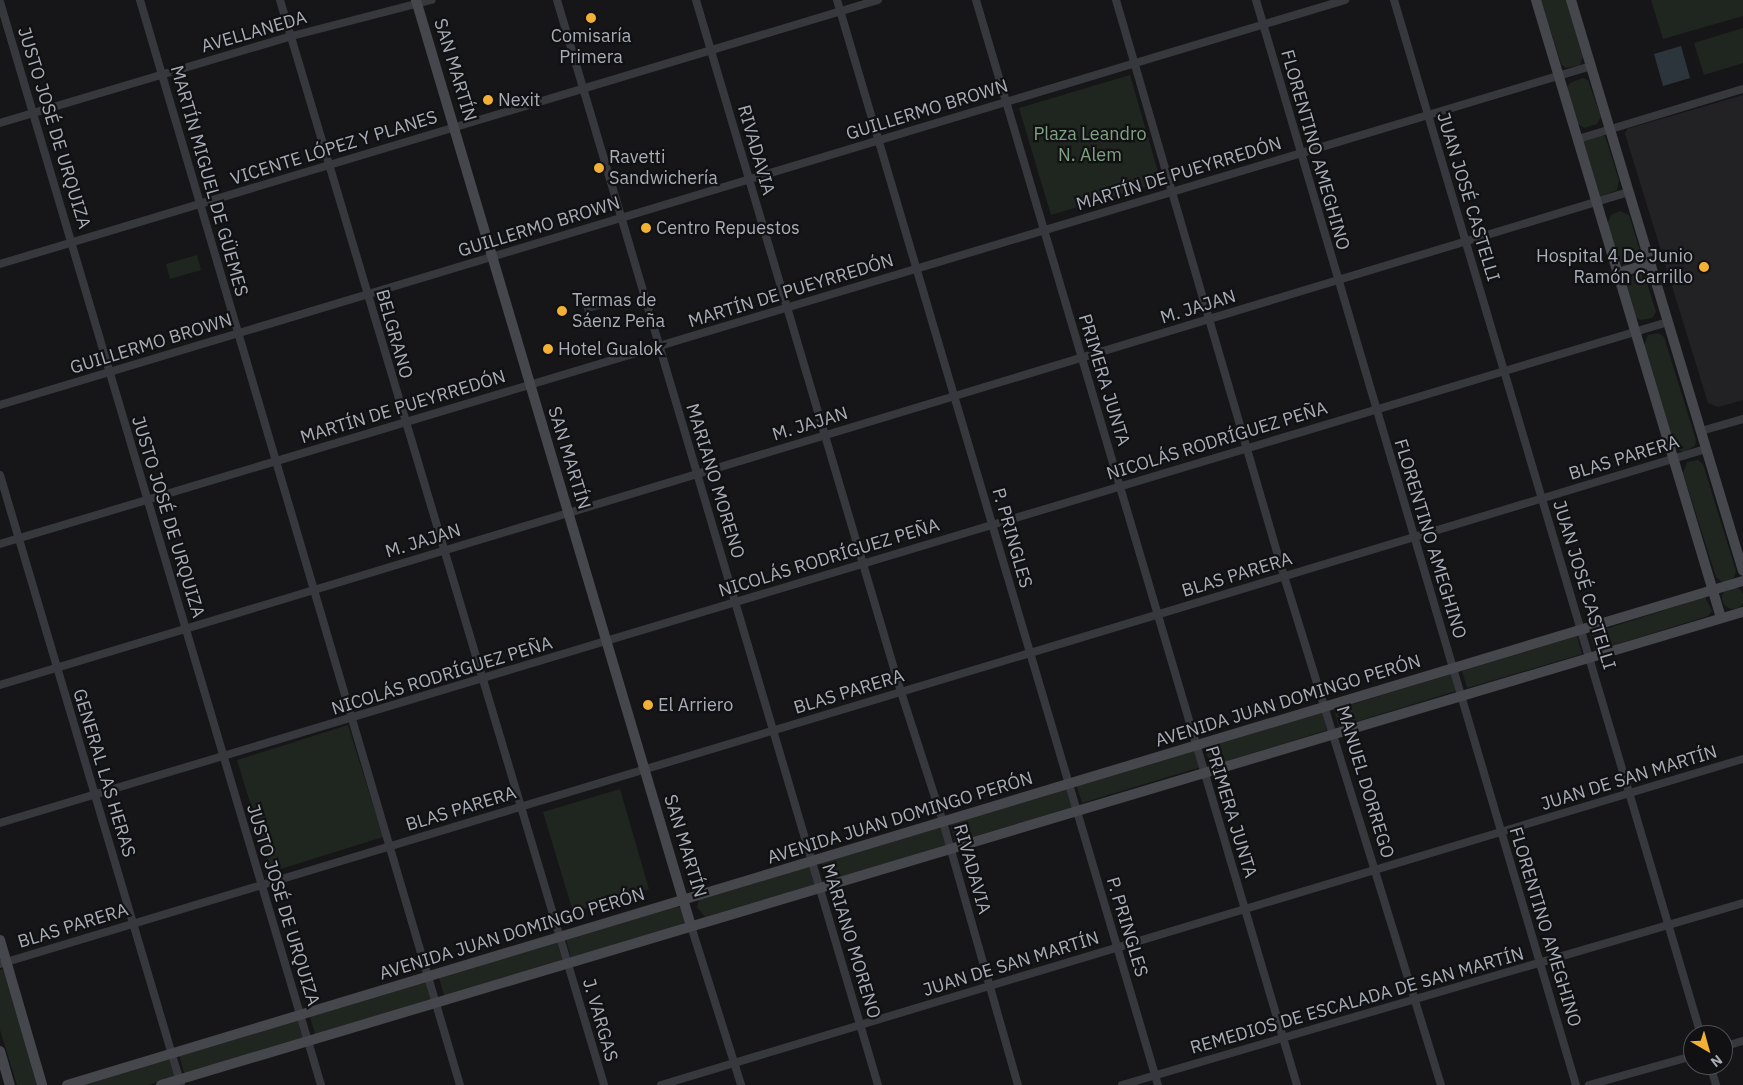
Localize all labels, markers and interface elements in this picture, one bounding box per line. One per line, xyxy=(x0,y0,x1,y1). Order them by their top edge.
street label: AVELLANEDA xyxy=(199,7,309,57)
marker: Comisaría Primera xyxy=(585,12,597,24)
street label: SAN MARTÍN xyxy=(429,16,481,124)
street label: JUSTO JOSÉ DE URQUIZA xyxy=(13,24,95,232)
place label: Comisaría Primera xyxy=(551,26,631,68)
street label: FLORENTINO AMEGHINO xyxy=(1276,47,1354,253)
street label: MARTÍN MIGUEL DE GÜEMES xyxy=(166,63,252,299)
street label: GUILLERMO BROWN xyxy=(843,75,1011,145)
place label: Nexit xyxy=(498,89,540,111)
marker: Nexit xyxy=(482,94,494,106)
street label: RIVADAVIA xyxy=(733,102,779,198)
street label: VICENTE LÓPEZ Y PLANES xyxy=(228,106,440,190)
street label: JUAN JOSÉ CASTELLI xyxy=(1432,110,1504,284)
park label: Plaza Leandro N. Alem xyxy=(1033,124,1147,166)
street label: MARTÍN DE PUEYRREDÓN xyxy=(1074,132,1284,216)
place label: Ravetti Sandwichería xyxy=(609,147,718,190)
marker: Ravetti Sandwichería xyxy=(593,162,605,174)
street label: GUILLERMO BROWN xyxy=(455,192,623,262)
place label: Centro Repuestos xyxy=(656,217,800,239)
marker: Centro Repuestos xyxy=(640,222,652,234)
place label: Hospital 4 De Junio Ramón Carrillo xyxy=(1536,246,1693,288)
street label: MARTÍN DE PUEYRREDÓN xyxy=(686,249,896,333)
marker: Hospital 4 De Junio Ramón Carrillo xyxy=(1697,260,1711,274)
street label: M. JAJAN xyxy=(1158,285,1238,329)
street label: BELGRANO xyxy=(371,287,417,381)
place label: Termas de Sáenz Peña xyxy=(572,290,665,332)
marker: Termas de Sáenz Peña xyxy=(556,305,568,317)
street label: GUILLERMO BROWN xyxy=(67,309,235,379)
street label: PRIMERA JUNTA xyxy=(1074,311,1134,449)
place label: Hotel Gualok xyxy=(558,338,663,360)
marker: Hotel Gualok xyxy=(542,343,554,355)
street label: MARTÍN DE PUEYRREDÓN xyxy=(298,365,508,449)
street label: NICOLÁS RODRÍGUEZ PEÑA xyxy=(1104,397,1330,485)
street label: MARIANO MORENO xyxy=(681,401,749,561)
street label: M. JAJAN xyxy=(770,402,850,446)
street label: SAN MARTÍN xyxy=(543,404,595,512)
street label: JUSTO JOSÉ DE URQUIZA xyxy=(127,413,209,621)
street label: BLAS PARERA xyxy=(1566,431,1682,485)
street label: FLORENTINO AMEGHINO xyxy=(1389,437,1471,641)
street label: P. PRINGLES xyxy=(987,485,1037,591)
street label: JUAN JOSÉ CASTELLI xyxy=(1548,498,1620,672)
street label: NICOLÁS RODRÍGUEZ PEÑA xyxy=(716,514,942,602)
street label: M. JAJAN xyxy=(383,519,463,563)
street label: BLAS PARERA xyxy=(1179,548,1295,602)
street label: NICOLÁS RODRÍGUEZ PEÑA xyxy=(329,632,555,720)
street label: AVENIDA JUAN DOMINGO PERÓN xyxy=(1153,650,1423,752)
street label: BLAS PARERA xyxy=(791,665,907,719)
street label: GENERAL LAS HERAS xyxy=(68,686,140,860)
place label: El Arriero xyxy=(658,694,733,716)
marker: El Arriero xyxy=(642,699,654,711)
street label: MANUEL DORREGO xyxy=(1332,703,1398,861)
street label: JUAN DE SAN MARTÍN xyxy=(1538,741,1720,815)
street label: PRIMERA JUNTA xyxy=(1201,743,1261,881)
street label: AVENIDA JUAN DOMINGO PERÓN xyxy=(765,767,1035,869)
street label: BLAS PARERA xyxy=(403,782,519,836)
street label: SAN MARTÍN xyxy=(659,792,711,900)
street label: JUSTO JOSÉ DE URQUIZA xyxy=(242,801,324,1009)
street label: RIVADAVIA xyxy=(949,821,995,917)
street label: FLORENTINO AMEGHINO xyxy=(1504,825,1586,1029)
street label: MARIANO MORENO xyxy=(817,861,885,1021)
street label: P. PRINGLES xyxy=(1102,875,1152,979)
street label: AVENIDA JUAN DOMINGO PERÓN xyxy=(377,883,647,985)
street label: BLAS PARERA xyxy=(15,899,131,953)
street label: JUAN DE SAN MARTÍN xyxy=(920,927,1102,1001)
street label: REMEDIOS DE ESCALADA DE SAN MARTÍN xyxy=(1188,943,1526,1059)
street label: J. VARGAS xyxy=(578,976,622,1064)
north arrow xyxy=(1683,1025,1733,1075)
text: N xyxy=(1707,1051,1726,1071)

